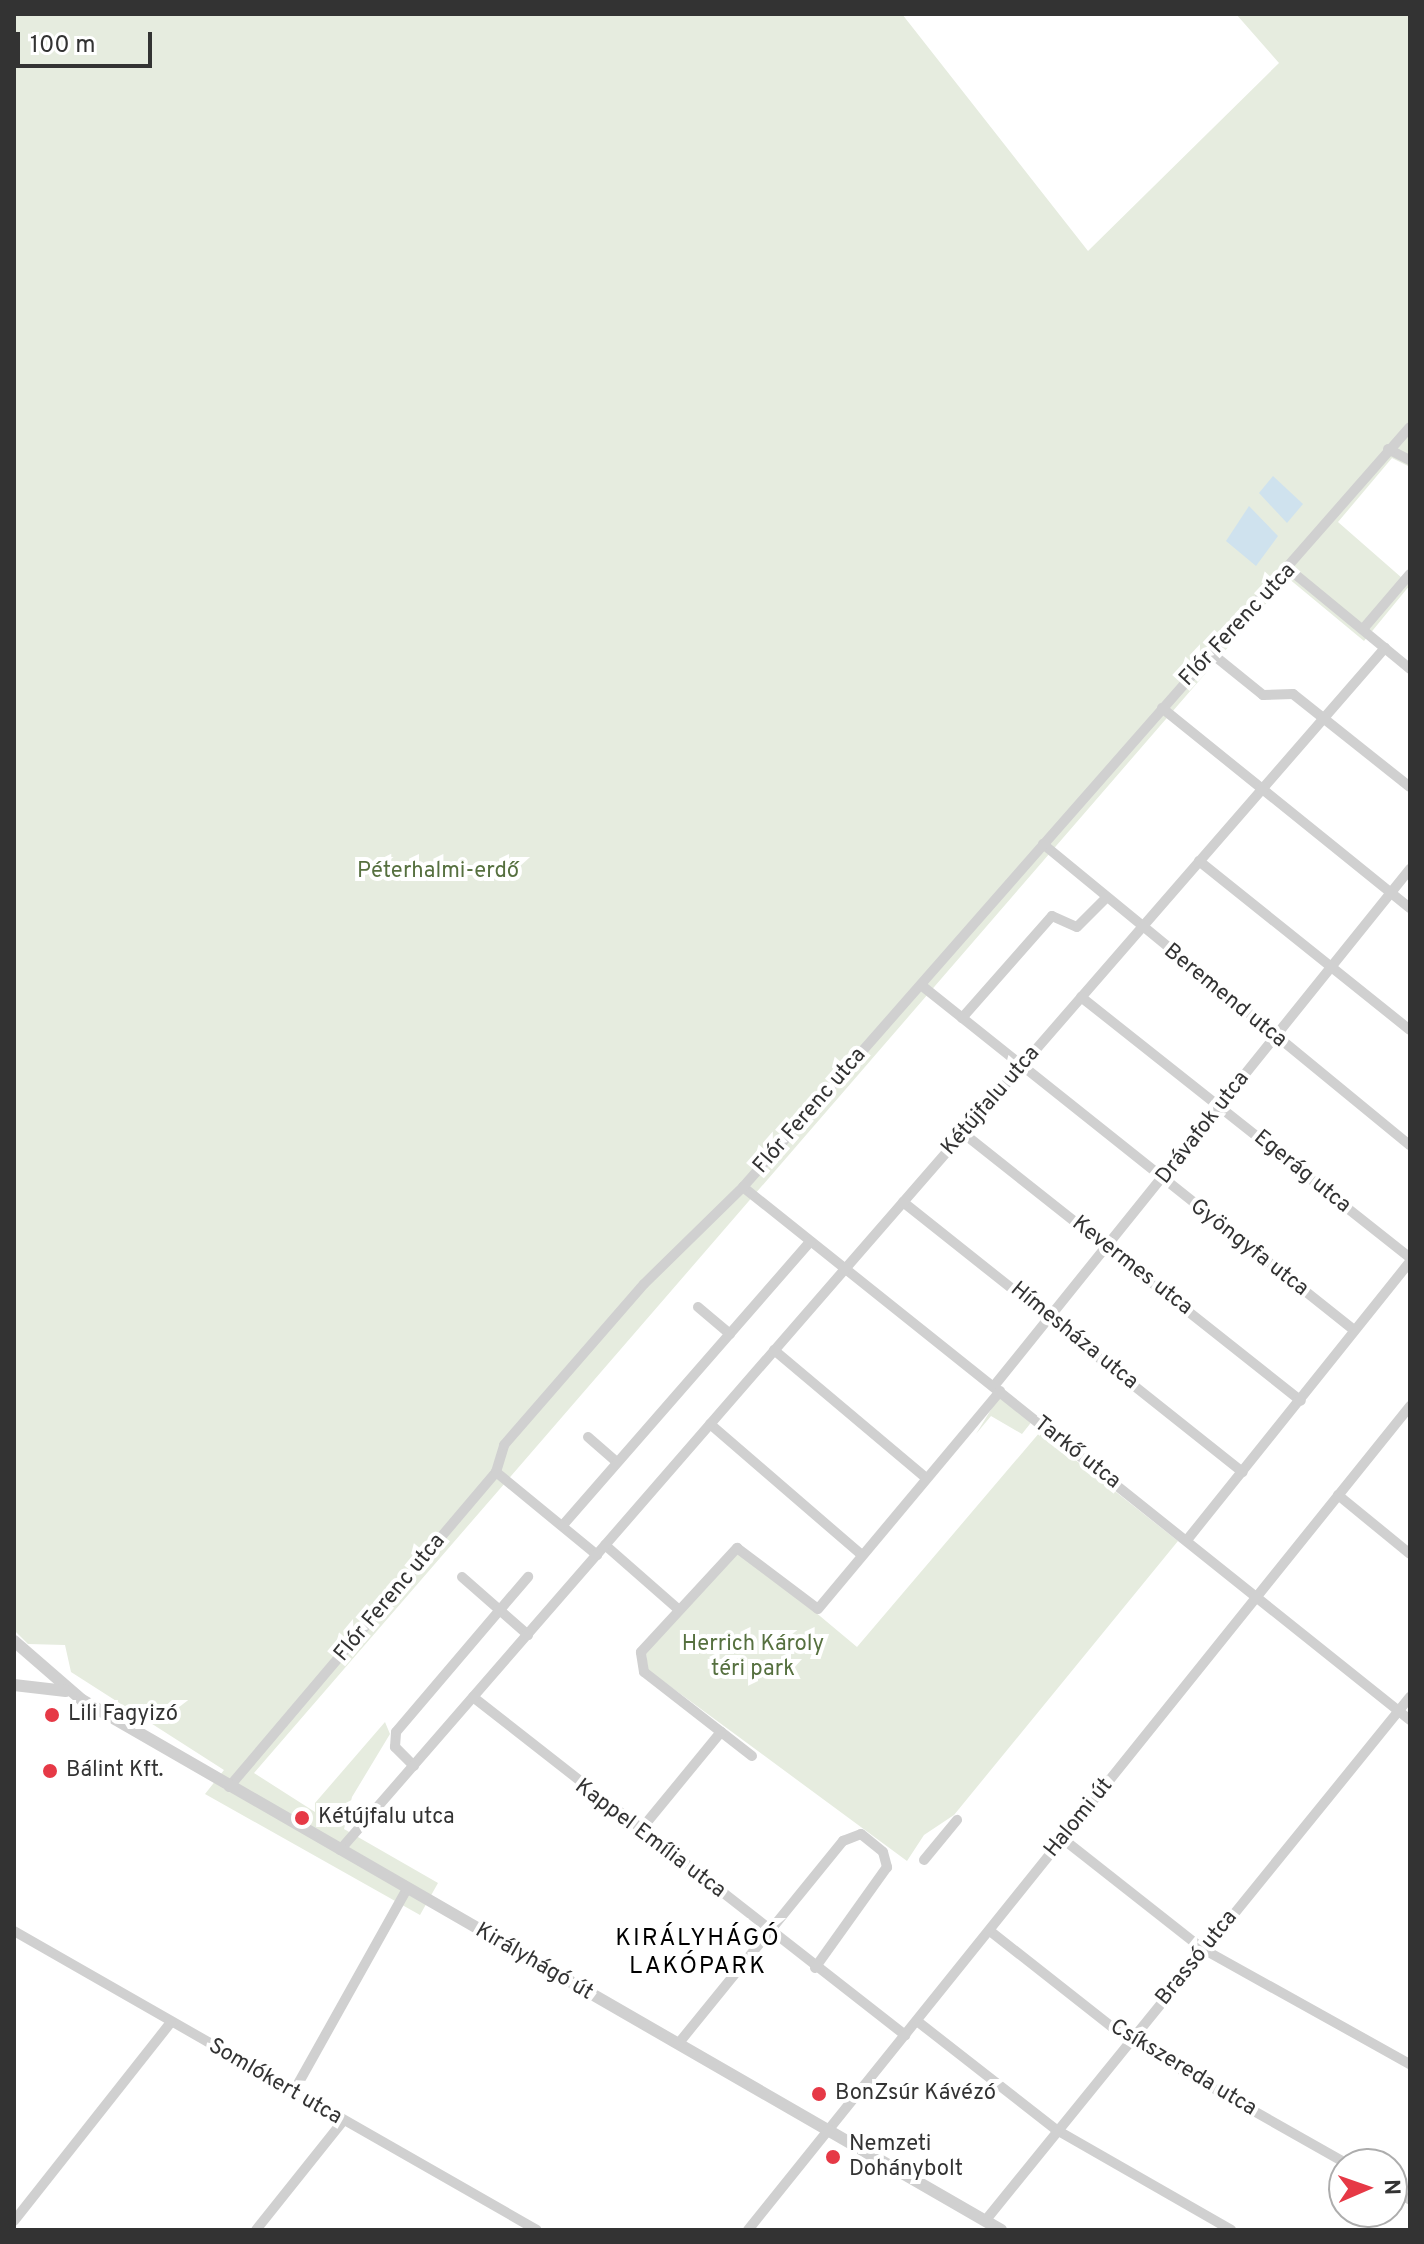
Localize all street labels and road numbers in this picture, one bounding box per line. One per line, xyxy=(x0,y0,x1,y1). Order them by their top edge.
street label: Flór Ferenc utca xyxy=(1174,558,1302,692)
street label: Beremend utca xyxy=(1158,938,1292,1054)
street label: Kétújfalu utca xyxy=(936,1041,1046,1161)
street label: Flór Ferenc utca xyxy=(748,1043,872,1179)
street label: Drávafok utca xyxy=(1151,1066,1255,1190)
street label: Egerág utca xyxy=(1248,1125,1356,1219)
street label: Gyöngyfa utca xyxy=(1185,1194,1313,1302)
street label: Kevermes utca xyxy=(1066,1211,1198,1321)
street label: Hímesháza utca xyxy=(1005,1276,1143,1396)
street label: Tarkő utca xyxy=(1028,1411,1126,1495)
street label: Flór Ferenc utca xyxy=(329,1529,451,1667)
street label: Halomi út xyxy=(1039,1773,1119,1863)
street label: Kappel Emília utca xyxy=(569,1774,731,1904)
street label: Brassó utca xyxy=(1151,1905,1243,2011)
street label: Királyhágó út xyxy=(470,1918,598,2006)
street label: Csíkszereda utca xyxy=(1105,2014,1261,2122)
street label: Somlókert utca xyxy=(203,2033,347,2131)

